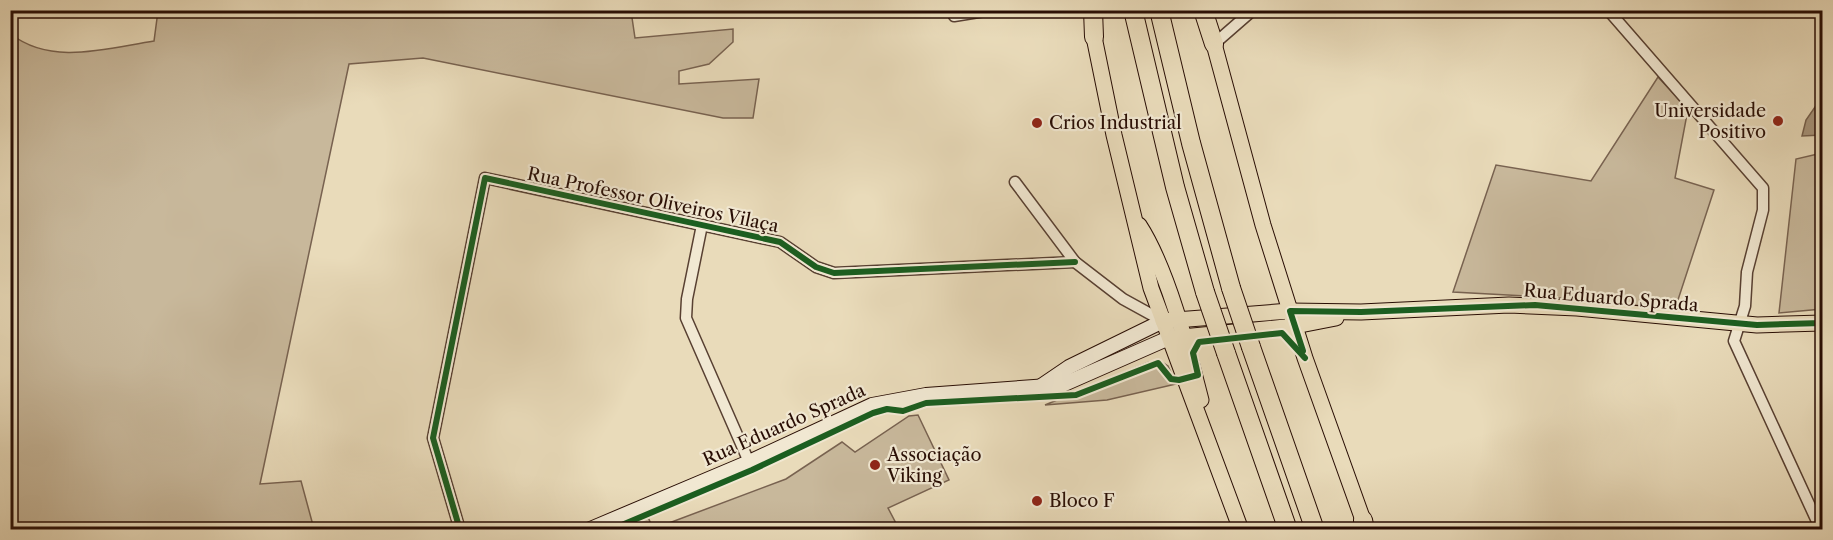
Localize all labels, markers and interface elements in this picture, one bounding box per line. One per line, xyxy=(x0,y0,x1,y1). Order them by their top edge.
place label: Universidade Positivo xyxy=(1654,100,1766,143)
place label: Crios Industrial xyxy=(1049,112,1182,134)
marker: Universidade Positivo xyxy=(1771,114,1785,128)
marker: Crios Industrial xyxy=(1030,116,1044,130)
street label: Rua Professor Oliveiros Vilaça xyxy=(525,163,781,238)
street label: Rua Eduardo Sprada xyxy=(1523,279,1700,317)
street label: Rua Eduardo Sprada xyxy=(699,379,869,471)
place label: Associação Viking xyxy=(886,444,982,487)
marker: Associação Viking xyxy=(868,458,882,472)
place label: Bloco F xyxy=(1049,490,1115,512)
marker: Bloco F xyxy=(1030,494,1044,508)

